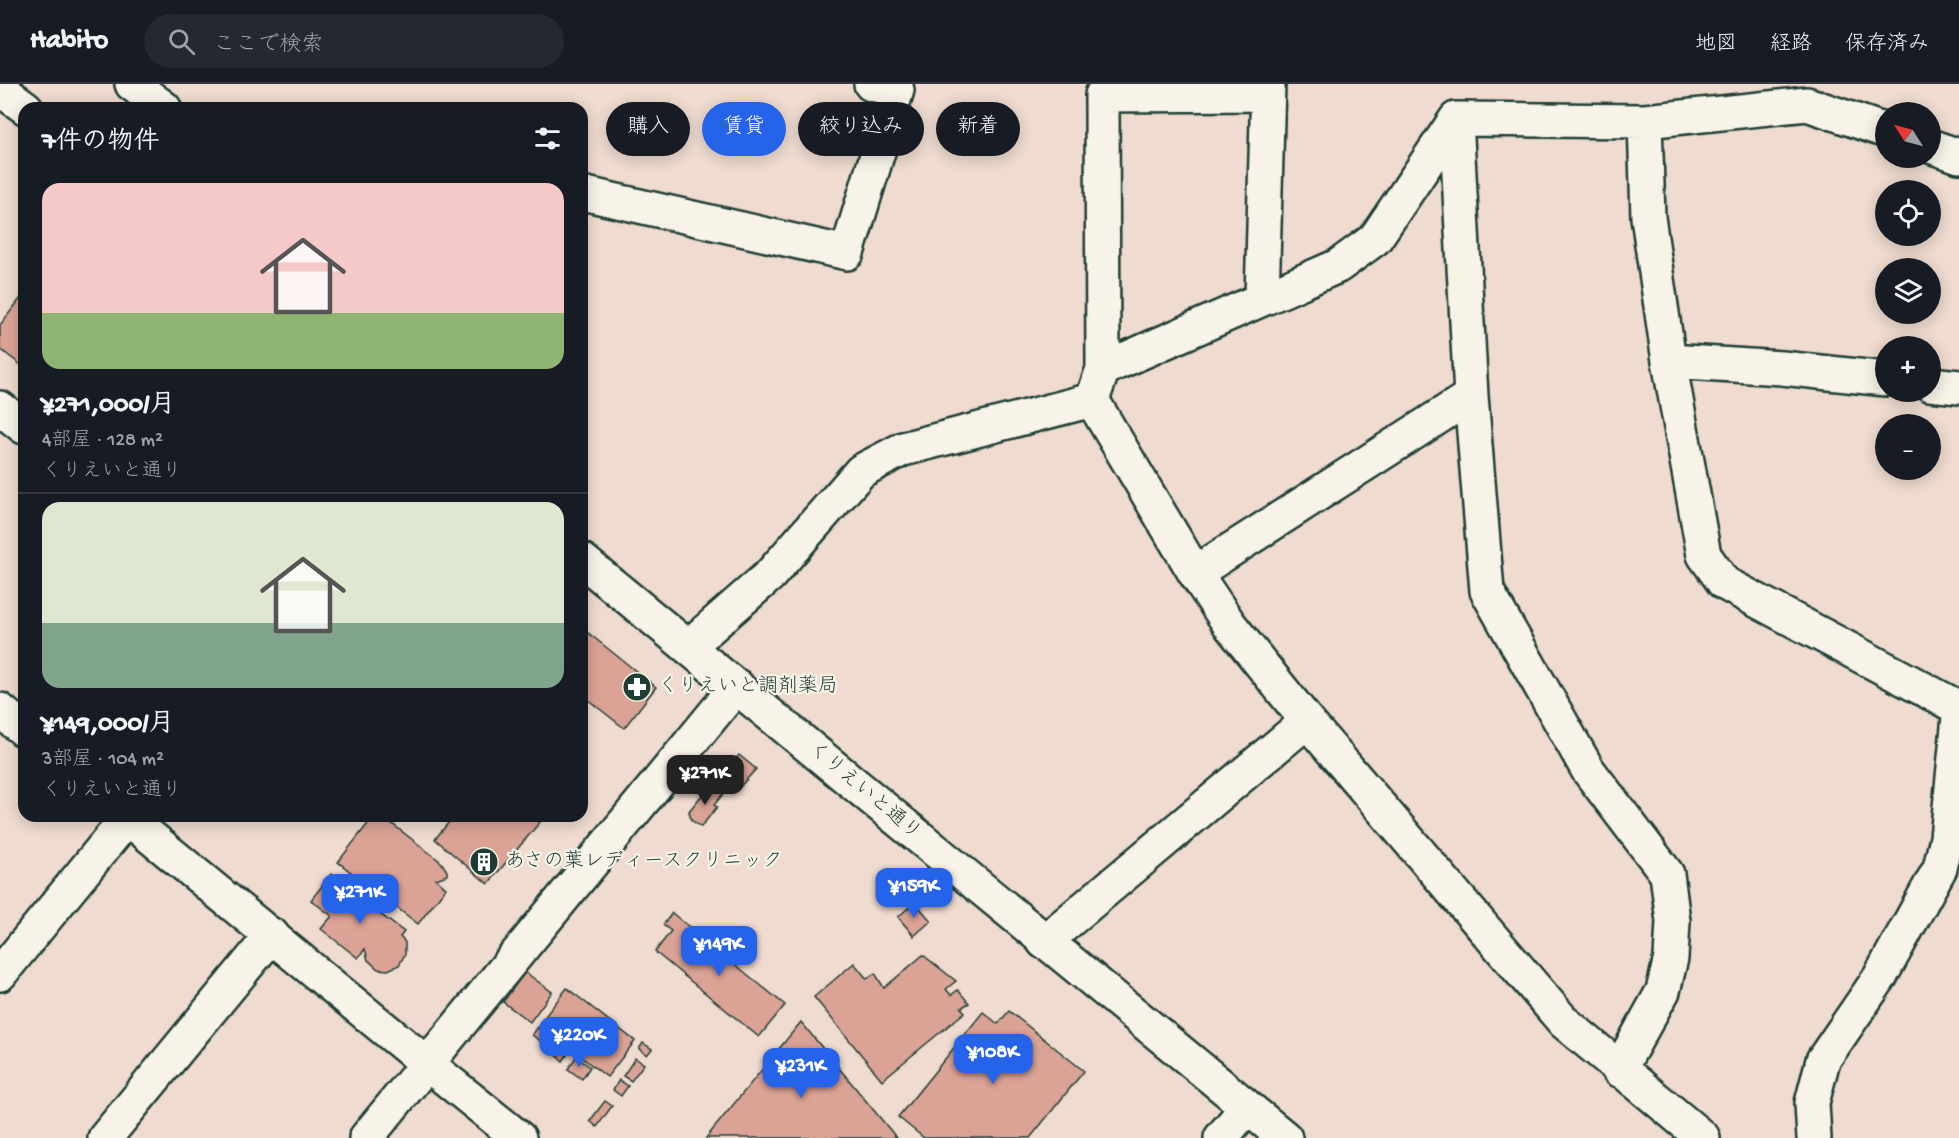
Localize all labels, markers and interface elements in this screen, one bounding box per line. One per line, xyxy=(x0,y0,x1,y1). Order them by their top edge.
search box xyxy=(144,14,564,68)
text: Habito xyxy=(30,25,108,58)
icon: search xyxy=(165,25,198,58)
text: ここで検索 xyxy=(213,33,323,59)
text: 地図 xyxy=(1695,33,1737,58)
text: 経路 xyxy=(1770,33,1812,58)
text: 保存済み xyxy=(1845,33,1929,58)
chip: 購入 xyxy=(606,102,690,156)
chip: 賃貸 xyxy=(702,102,786,156)
chip: 絞り込み xyxy=(798,102,924,156)
chip: 新着 xyxy=(936,102,1020,156)
north arrow xyxy=(1875,102,1941,168)
map controls xyxy=(1875,102,1941,480)
icon: filters xyxy=(531,122,564,155)
text: 7件の物件 xyxy=(42,128,160,159)
button: locate xyxy=(1875,180,1941,246)
icon: home xyxy=(249,222,357,330)
button: layers xyxy=(1875,258,1941,324)
button: + xyxy=(1875,336,1941,402)
text: ¥271,000/月 xyxy=(42,391,176,422)
button: − xyxy=(1875,414,1941,480)
text: 4部屋 · 128 m² xyxy=(42,430,163,453)
text: くりえいと通り xyxy=(42,461,182,484)
icon: home xyxy=(249,541,357,649)
pharmacy icon: くりえいと調剤薬局 xyxy=(621,671,653,703)
place label: くりえいと調剤薬局 xyxy=(658,674,838,699)
text: ¥149,000/月 xyxy=(42,710,175,741)
street label: くりえいと通り xyxy=(803,737,926,846)
text: 3部屋 · 104 m² xyxy=(42,749,164,772)
pin: ¥271K xyxy=(663,755,747,806)
text: ¥271K xyxy=(681,763,729,786)
text: くりえいと通り xyxy=(42,780,182,803)
building icon: あさの葉レディースクリニック xyxy=(468,846,500,878)
place label: あさの葉レディースクリニック xyxy=(505,849,783,874)
pin: ¥159K xyxy=(872,868,956,919)
pin: ¥271K xyxy=(318,874,402,925)
text: ¥159K xyxy=(890,876,938,899)
text: ¥271K xyxy=(336,882,384,905)
pin: ¥149K xyxy=(677,926,761,977)
text: ¥149K xyxy=(695,934,743,957)
pin: ¥220K xyxy=(537,1017,621,1068)
text: ¥220K xyxy=(553,1025,605,1048)
pin: ¥108K xyxy=(951,1034,1035,1085)
text: ¥108K xyxy=(968,1042,1018,1065)
pin: ¥231K xyxy=(759,1048,843,1099)
text: ¥231K xyxy=(777,1056,825,1079)

